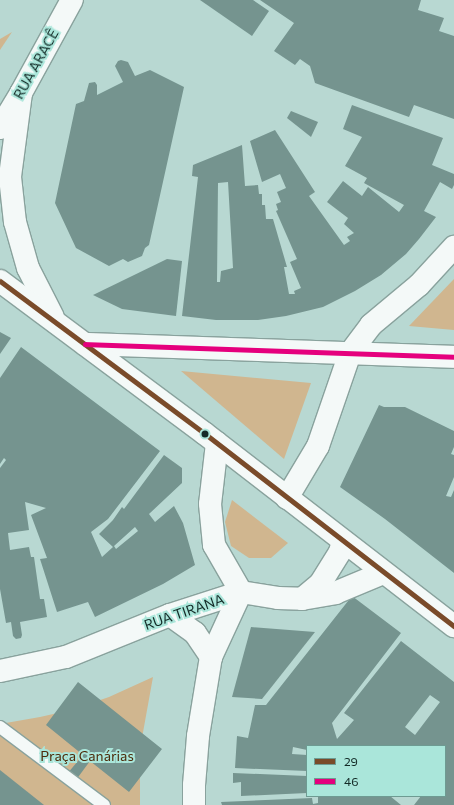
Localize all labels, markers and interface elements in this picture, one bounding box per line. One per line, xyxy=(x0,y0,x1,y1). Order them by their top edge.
street label: RUA ARACÊ xyxy=(10,26,62,102)
unlabelled marker xyxy=(200,429,210,439)
street label: RUA TIRANA xyxy=(142,590,226,634)
legend xyxy=(306,745,446,797)
park label: Praça Canárias xyxy=(40,748,134,764)
text: 29 xyxy=(344,754,358,768)
text: 46 xyxy=(344,774,358,788)

